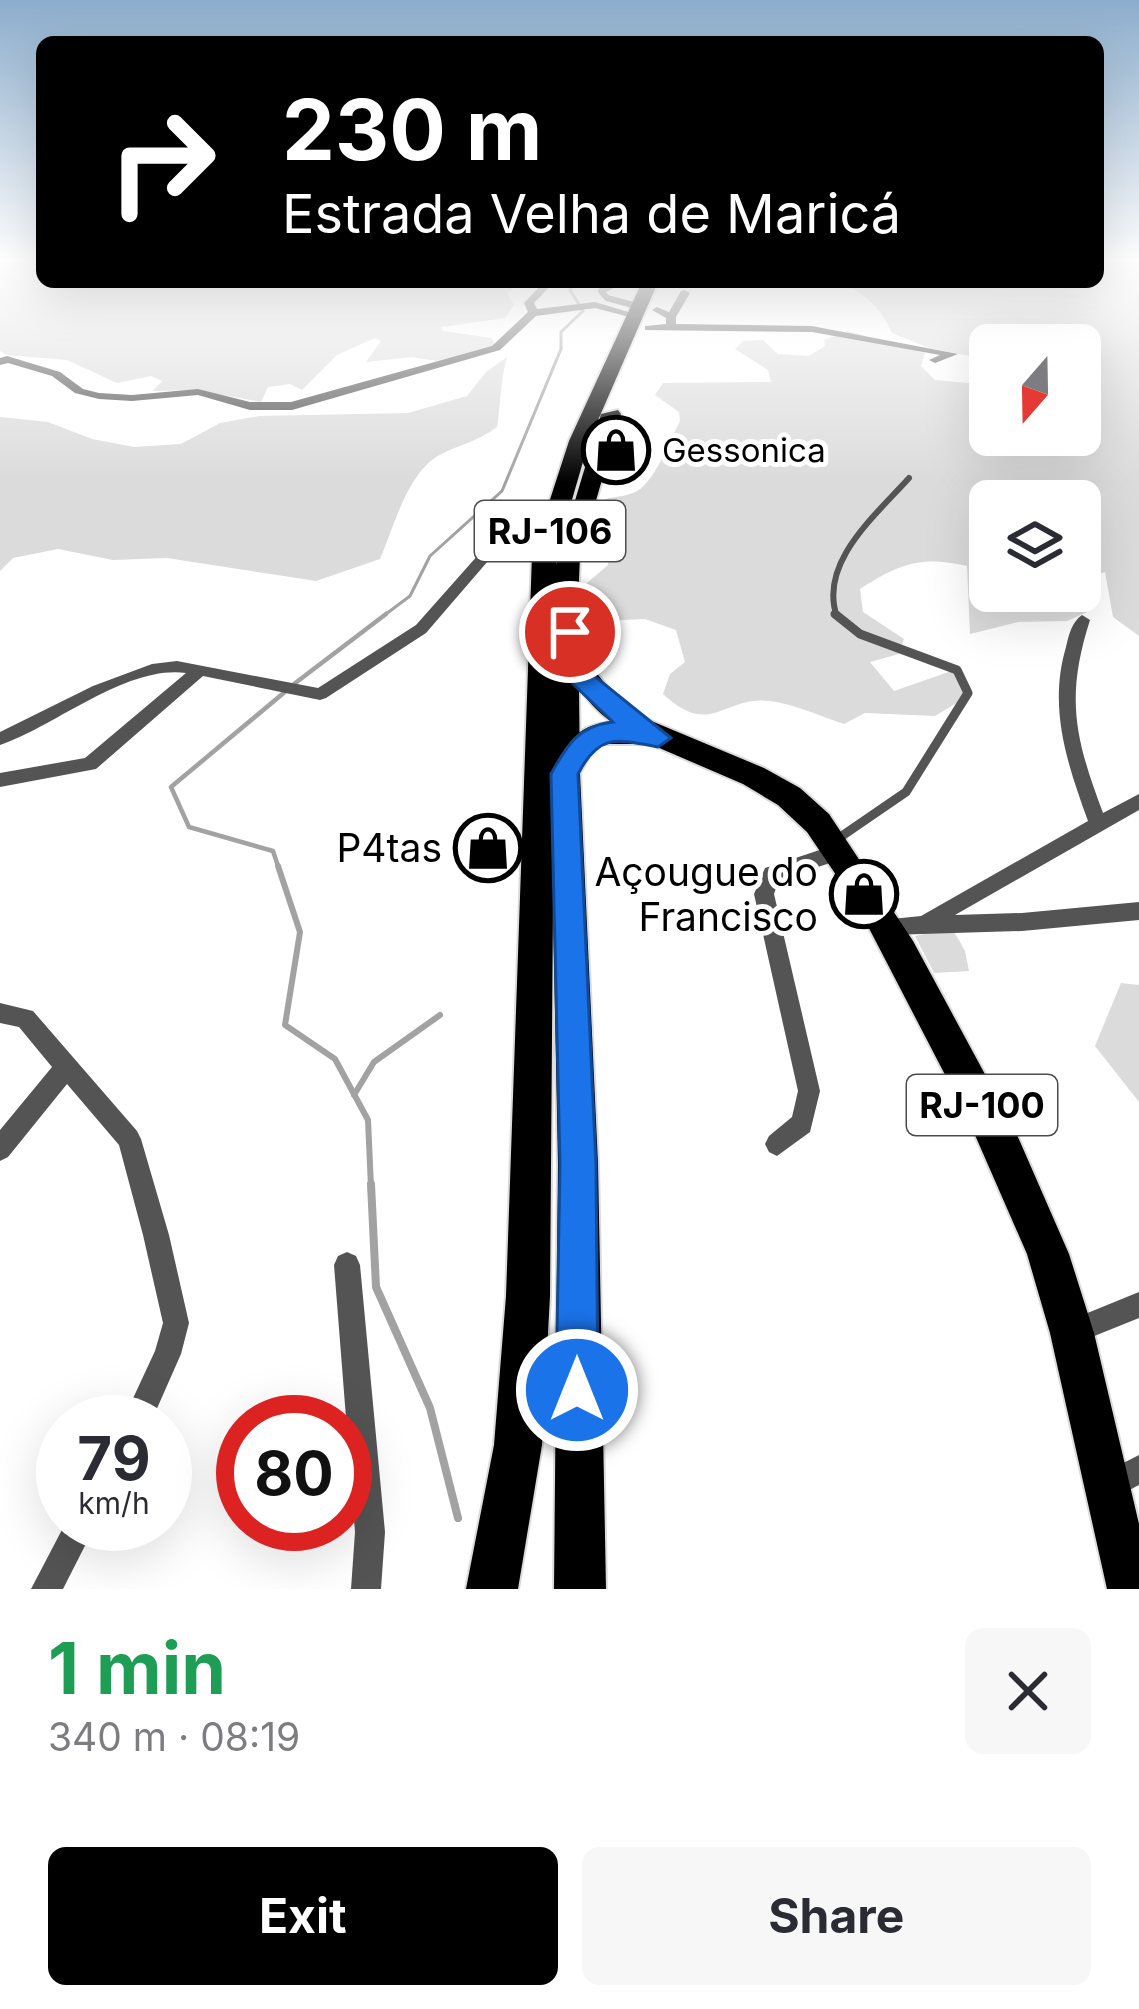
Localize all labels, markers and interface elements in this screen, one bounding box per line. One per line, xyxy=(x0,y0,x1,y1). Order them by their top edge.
text: 230 m xyxy=(282,79,542,180)
icon: right xyxy=(84,84,240,240)
text: Estrada Velha de Maricá xyxy=(282,181,901,246)
north arrow xyxy=(969,324,1101,456)
map controls xyxy=(969,324,1101,612)
shop icon: Gessonica xyxy=(581,415,651,485)
place label: Gessonica xyxy=(662,430,826,470)
button: layers xyxy=(969,480,1101,612)
road number: RJ-106 xyxy=(475,501,625,561)
pin xyxy=(519,581,621,683)
icon: arrive xyxy=(537,599,603,665)
shop icon: P4tas xyxy=(453,813,523,883)
place label: P4tas xyxy=(336,824,442,871)
place label: Açougue do Francisco xyxy=(594,848,818,940)
shop icon: Açougue do Francisco xyxy=(829,859,899,929)
road number: RJ-100 xyxy=(907,1075,1057,1135)
position arrow xyxy=(514,1327,640,1453)
speed limit sign: 80 xyxy=(216,1395,372,1551)
text: 79 xyxy=(77,1422,151,1494)
text: km/h xyxy=(78,1485,150,1521)
text: 1 min xyxy=(48,1624,226,1711)
button: close xyxy=(965,1628,1091,1754)
text: 340 m · 08:19 xyxy=(48,1713,300,1760)
button: Exit xyxy=(48,1847,558,1985)
button: Share xyxy=(582,1847,1091,1985)

